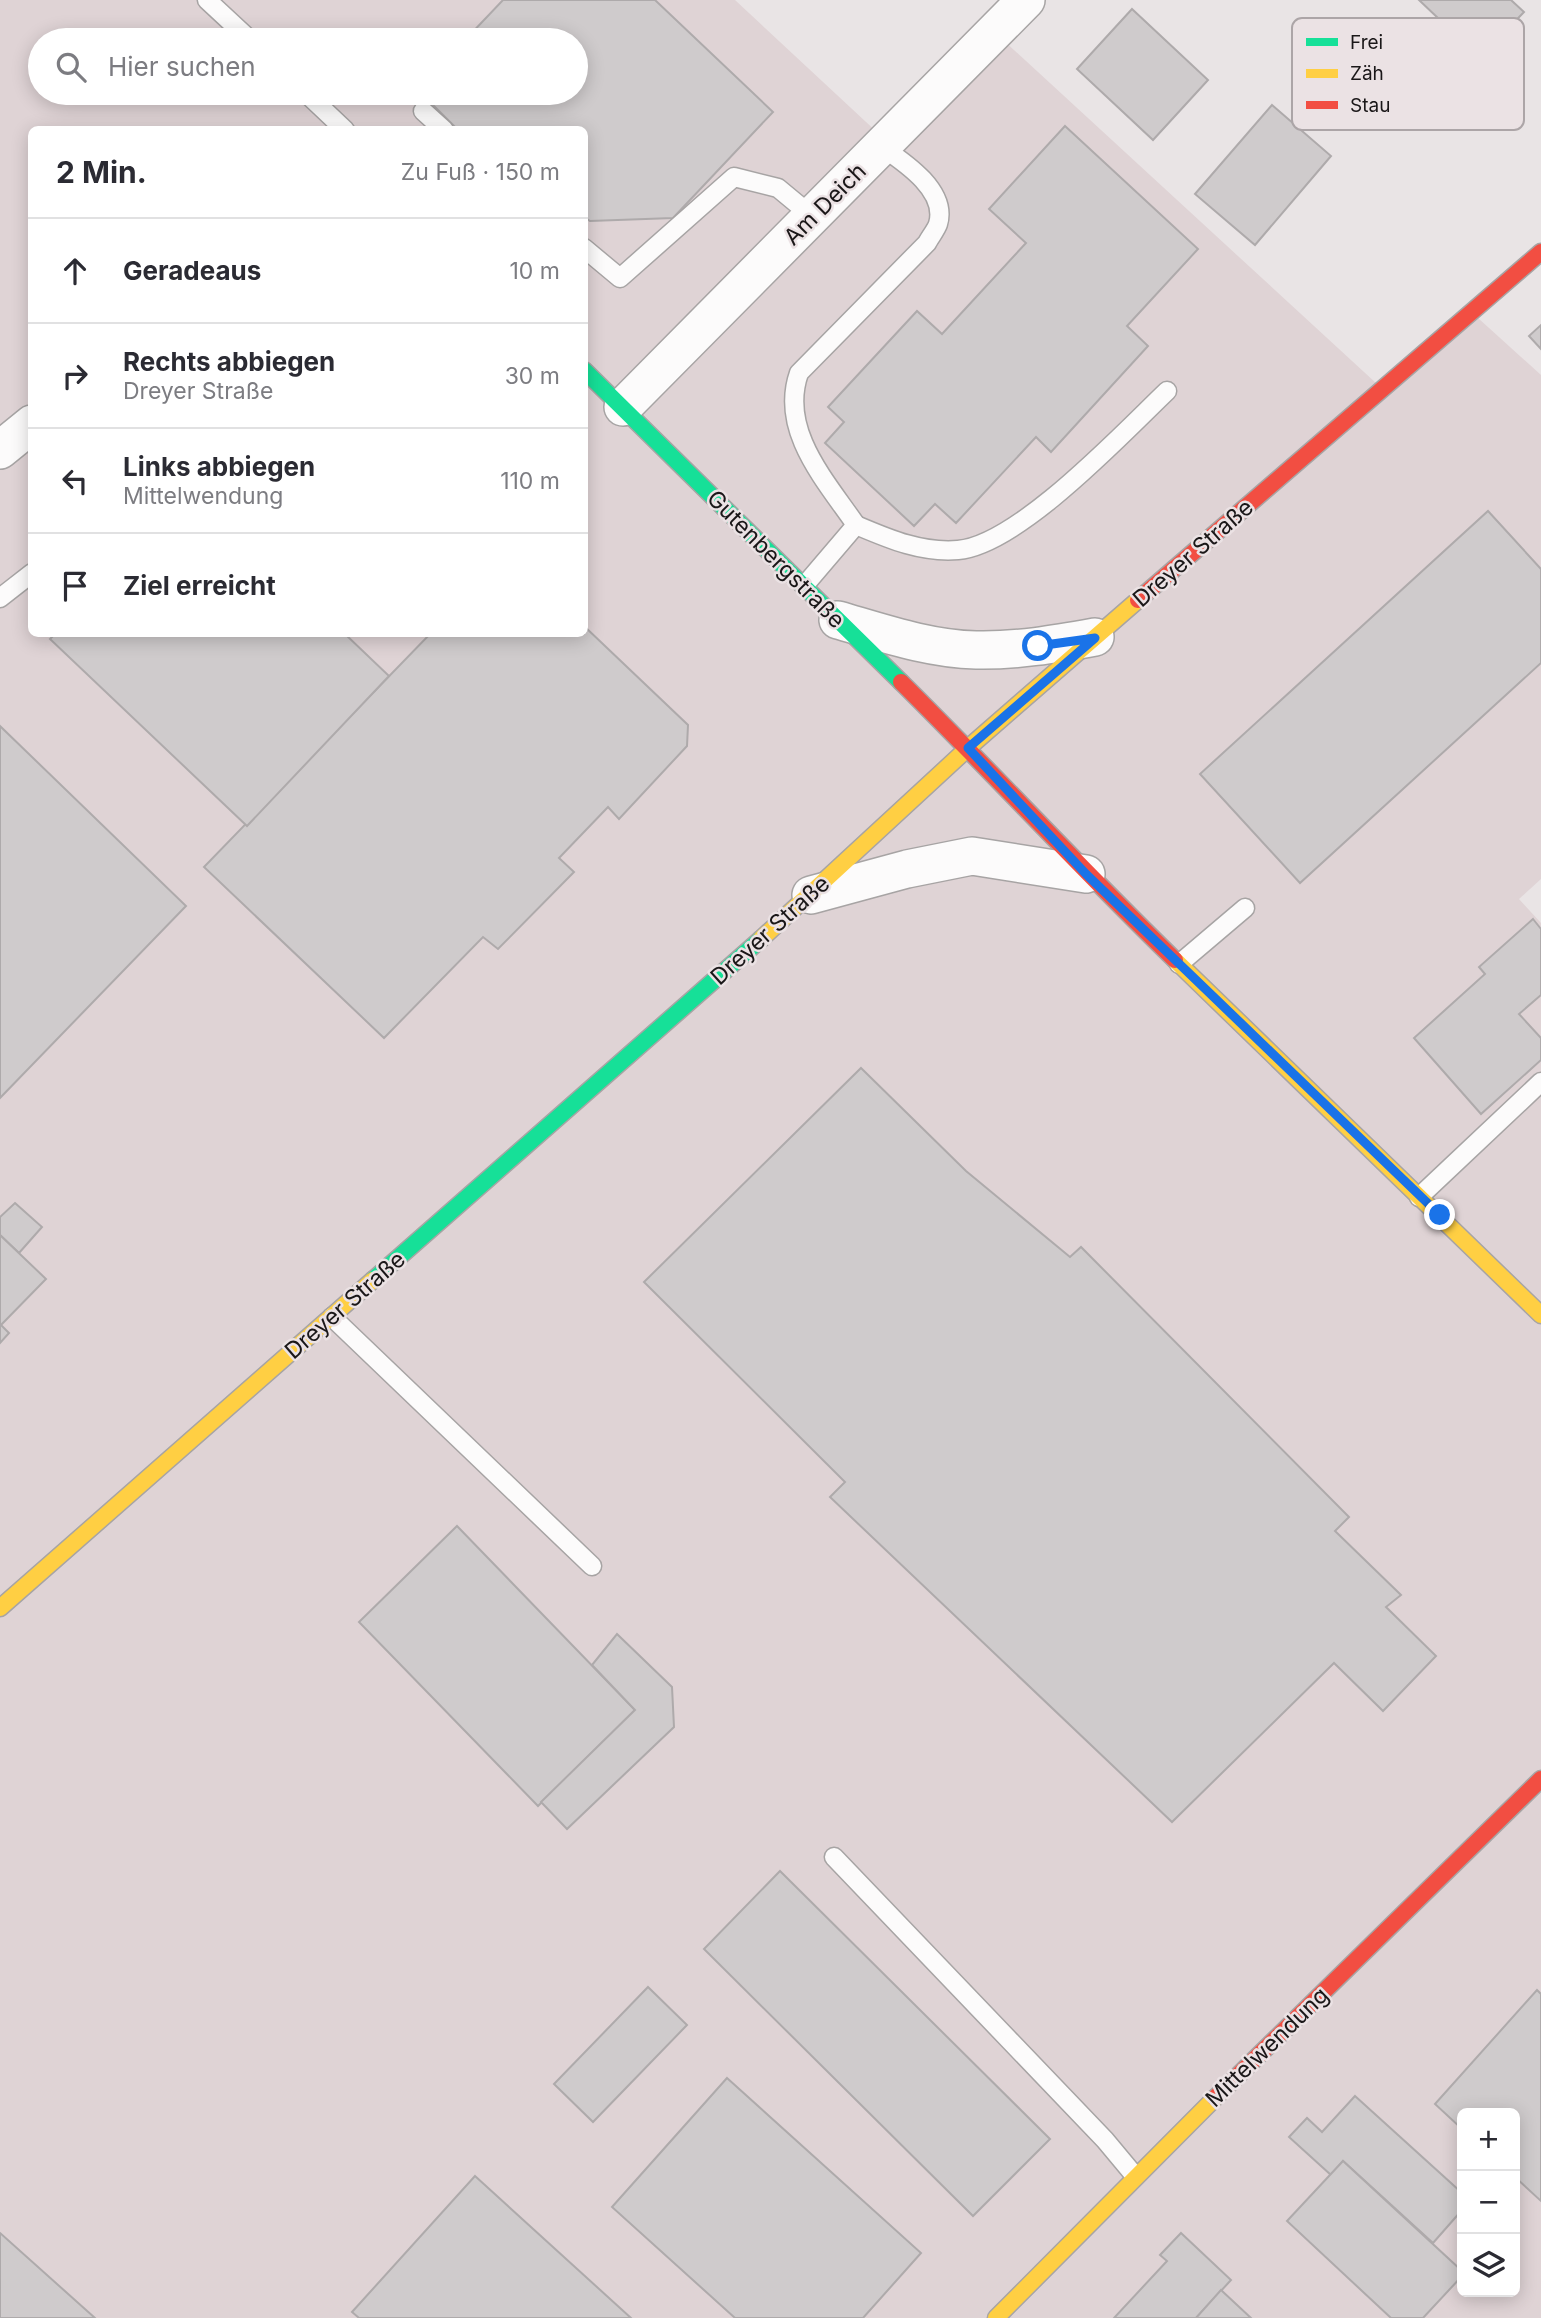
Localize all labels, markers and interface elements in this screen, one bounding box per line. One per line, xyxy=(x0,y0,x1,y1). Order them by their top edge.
legend xyxy=(1292,18,1524,130)
search box xyxy=(28,28,588,105)
text: Frei xyxy=(1350,31,1383,54)
icon: search xyxy=(52,48,90,86)
text: Hier suchen xyxy=(108,51,256,82)
text: Zäh xyxy=(1350,62,1384,85)
text: Stau xyxy=(1350,94,1390,117)
text: 2 Min. xyxy=(56,154,147,190)
street label: Am Deich xyxy=(778,157,872,251)
text: Zu Fuß · 150 m xyxy=(401,158,560,186)
icon: ahead xyxy=(56,252,94,290)
text: Geradeaus xyxy=(123,255,261,286)
text: 10 m xyxy=(510,257,560,285)
text: Rechts abbiegen xyxy=(123,346,335,377)
icon: right xyxy=(56,357,94,395)
text: 30 m xyxy=(505,362,560,390)
text: Dreyer Straße xyxy=(123,377,273,405)
text: Links abbiegen xyxy=(123,451,315,482)
icon: left xyxy=(56,462,94,500)
text: 110 m xyxy=(500,467,560,495)
text: Mittelwendung xyxy=(123,482,283,510)
street label: Gutenbergstraße xyxy=(701,484,851,634)
street label: Dreyer Straße xyxy=(1127,493,1259,613)
icon: arrive xyxy=(56,567,94,605)
text: Ziel erreicht xyxy=(123,570,276,601)
route start xyxy=(1022,630,1053,661)
street label: Dreyer Straße xyxy=(705,869,835,991)
route end xyxy=(1424,1199,1455,1230)
street label: Dreyer Straße xyxy=(279,1245,411,1365)
street label: Mittelwendung xyxy=(1200,1981,1334,2113)
map controls xyxy=(1457,2108,1520,2297)
button: + xyxy=(1457,2108,1520,2171)
button: − xyxy=(1457,2171,1520,2234)
button: layers xyxy=(1457,2234,1520,2297)

